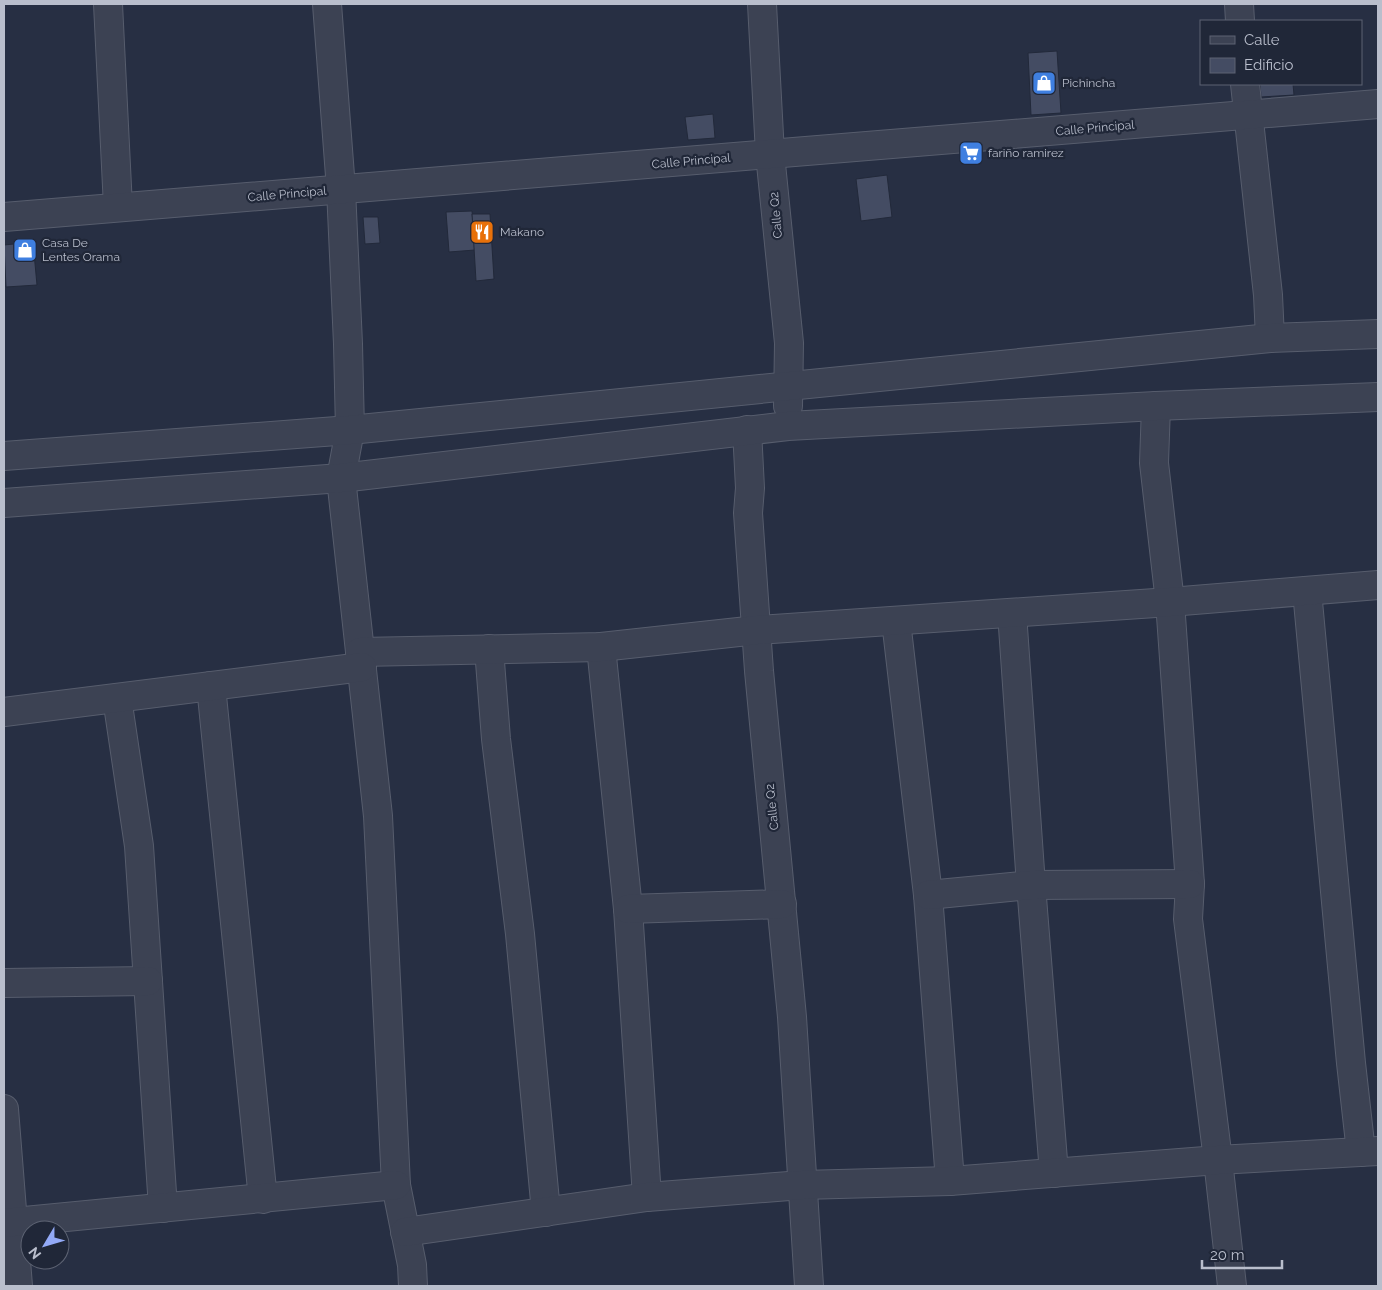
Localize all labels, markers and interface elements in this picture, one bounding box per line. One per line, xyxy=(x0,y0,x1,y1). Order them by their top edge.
legend xyxy=(1200,20,1362,85)
text: Calle xyxy=(1244,31,1280,49)
text: Edificio xyxy=(1244,56,1294,74)
shop icon: Pichincha xyxy=(1031,70,1057,96)
place label: Pichincha xyxy=(1062,76,1115,90)
street label: Calle Principal xyxy=(1055,118,1136,138)
supermarket icon: fariño ramirez xyxy=(958,140,984,166)
place label: fariño ramirez xyxy=(988,146,1064,160)
street label: Calle Principal xyxy=(651,151,732,171)
street label: Calle Principal xyxy=(247,184,328,204)
street label: Calle Q2 xyxy=(767,191,785,239)
restaurant icon: Makano xyxy=(469,219,495,245)
place label: Makano xyxy=(500,225,544,239)
place label: Casa De Lentes Orama xyxy=(42,236,120,264)
shop icon: Casa De Lentes Orama xyxy=(12,237,38,263)
street label: Calle Q2 xyxy=(763,783,781,831)
north arrow xyxy=(20,1220,70,1270)
scale bar xyxy=(1202,1238,1282,1270)
text: N xyxy=(25,1244,44,1262)
text: 20 m xyxy=(1210,1246,1245,1264)

